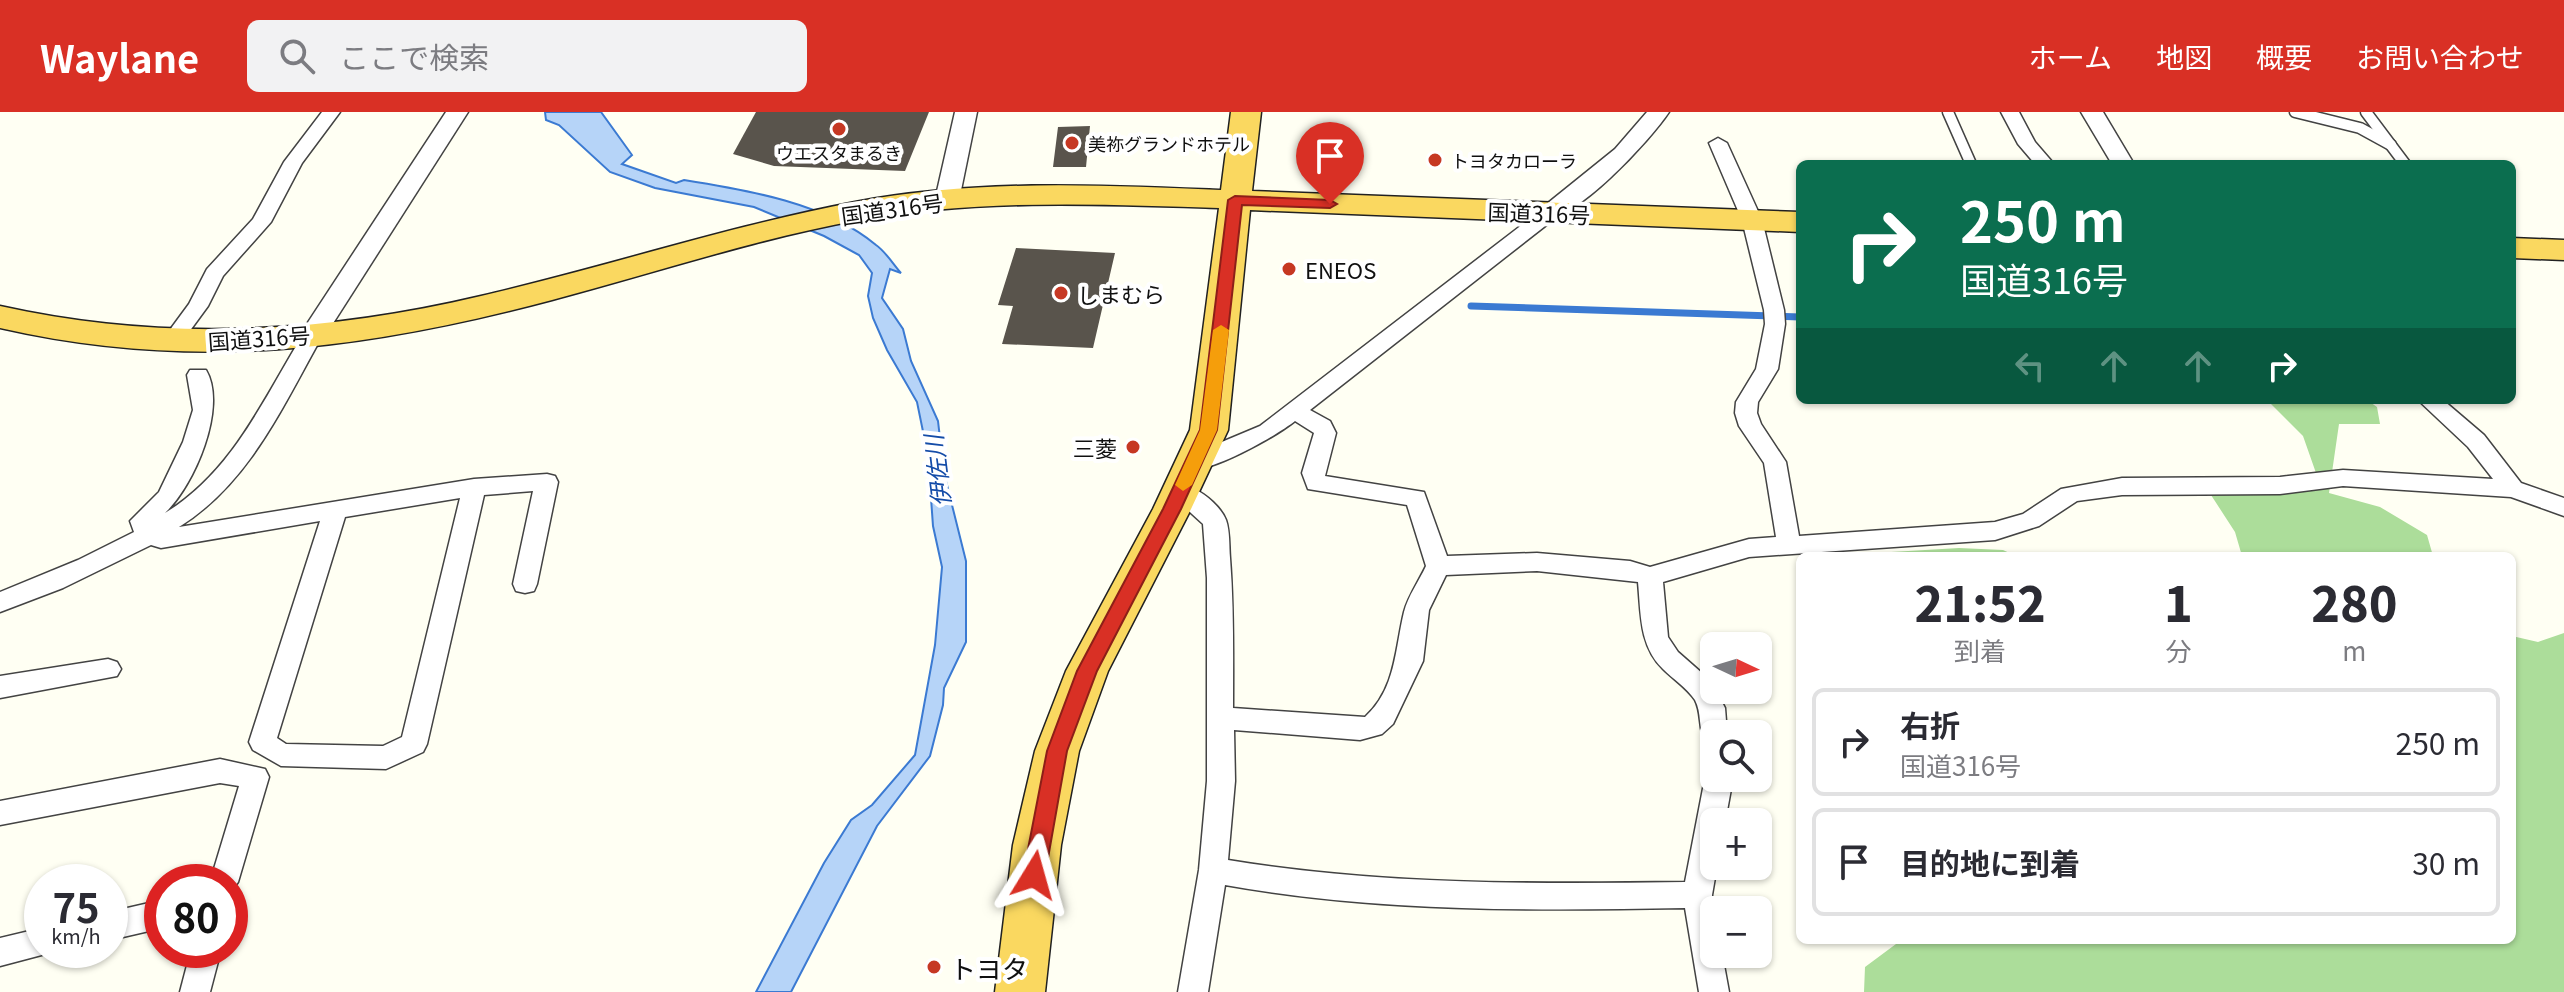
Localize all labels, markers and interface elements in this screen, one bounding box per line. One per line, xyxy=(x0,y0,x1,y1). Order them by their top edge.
search box xyxy=(247,20,807,92)
text: Waylane xyxy=(40,29,199,84)
icon: search xyxy=(275,34,319,78)
text: ここで検索 xyxy=(339,34,489,78)
text: ホーム xyxy=(2029,36,2112,76)
text: 地図 xyxy=(2156,36,2212,76)
text: 概要 xyxy=(2256,36,2312,76)
text: お問い合わせ xyxy=(2356,36,2524,76)
marker: ウエスタまるき xyxy=(830,120,848,138)
pin xyxy=(1296,122,1364,204)
place label: 美祢グランドホテル xyxy=(1088,130,1250,156)
marker: 美祢グランドホテル xyxy=(1063,134,1081,152)
icon: arrive xyxy=(1308,134,1352,178)
place label: ウエスタまるき xyxy=(776,139,902,165)
place label: トヨタカローラ xyxy=(1451,147,1577,173)
marker: トヨタカローラ xyxy=(1426,151,1444,169)
text: 250 m xyxy=(1960,177,2126,258)
street label: 国道316号 xyxy=(839,185,945,231)
icon: right xyxy=(1828,192,1932,296)
street label: 国道316号 xyxy=(1487,194,1591,230)
text: 国道316号 xyxy=(1960,252,2128,304)
place label: ENEOS xyxy=(1305,253,1376,285)
marker: ENEOS xyxy=(1280,260,1298,278)
place label: しまむら xyxy=(1077,277,1165,309)
marker: しまむら xyxy=(1052,284,1070,302)
street label: 国道316号 xyxy=(207,317,311,357)
icon: left xyxy=(2008,344,2052,388)
icon: ahead xyxy=(2092,344,2136,388)
icon: ahead xyxy=(2176,344,2220,388)
icon: right xyxy=(2260,344,2304,388)
water label: 伊佐川 xyxy=(914,430,958,509)
place label: 三菱 xyxy=(1073,431,1117,463)
marker: 三菱 xyxy=(1124,438,1142,456)
text: 21:52 xyxy=(1914,566,2046,636)
text: 1 xyxy=(2164,566,2193,636)
text: 280 xyxy=(2311,566,2398,636)
text: 到着 xyxy=(1954,631,2006,668)
text: 分 xyxy=(2165,631,2191,668)
text: m xyxy=(2342,631,2366,668)
north arrow xyxy=(1700,632,1772,704)
map controls xyxy=(1700,632,1772,968)
text: 右折 xyxy=(1900,702,1960,746)
button: search xyxy=(1700,720,1772,792)
icon: right xyxy=(1832,720,1876,764)
text: 250 m xyxy=(2396,720,2480,764)
text: 国道316号 xyxy=(1900,746,2021,783)
button: + xyxy=(1700,808,1772,880)
position arrow xyxy=(992,833,1076,917)
icon: arrive xyxy=(1832,840,1876,884)
text: 目的地に到着 xyxy=(1900,840,2080,884)
text: 30 m xyxy=(2412,840,2480,884)
speed limit sign: 80 xyxy=(144,864,248,968)
text: 75 xyxy=(52,877,100,935)
button: − xyxy=(1700,896,1772,968)
text: km/h xyxy=(51,921,101,950)
place label: トヨタ xyxy=(950,949,1028,986)
marker: トヨタ xyxy=(925,958,943,976)

